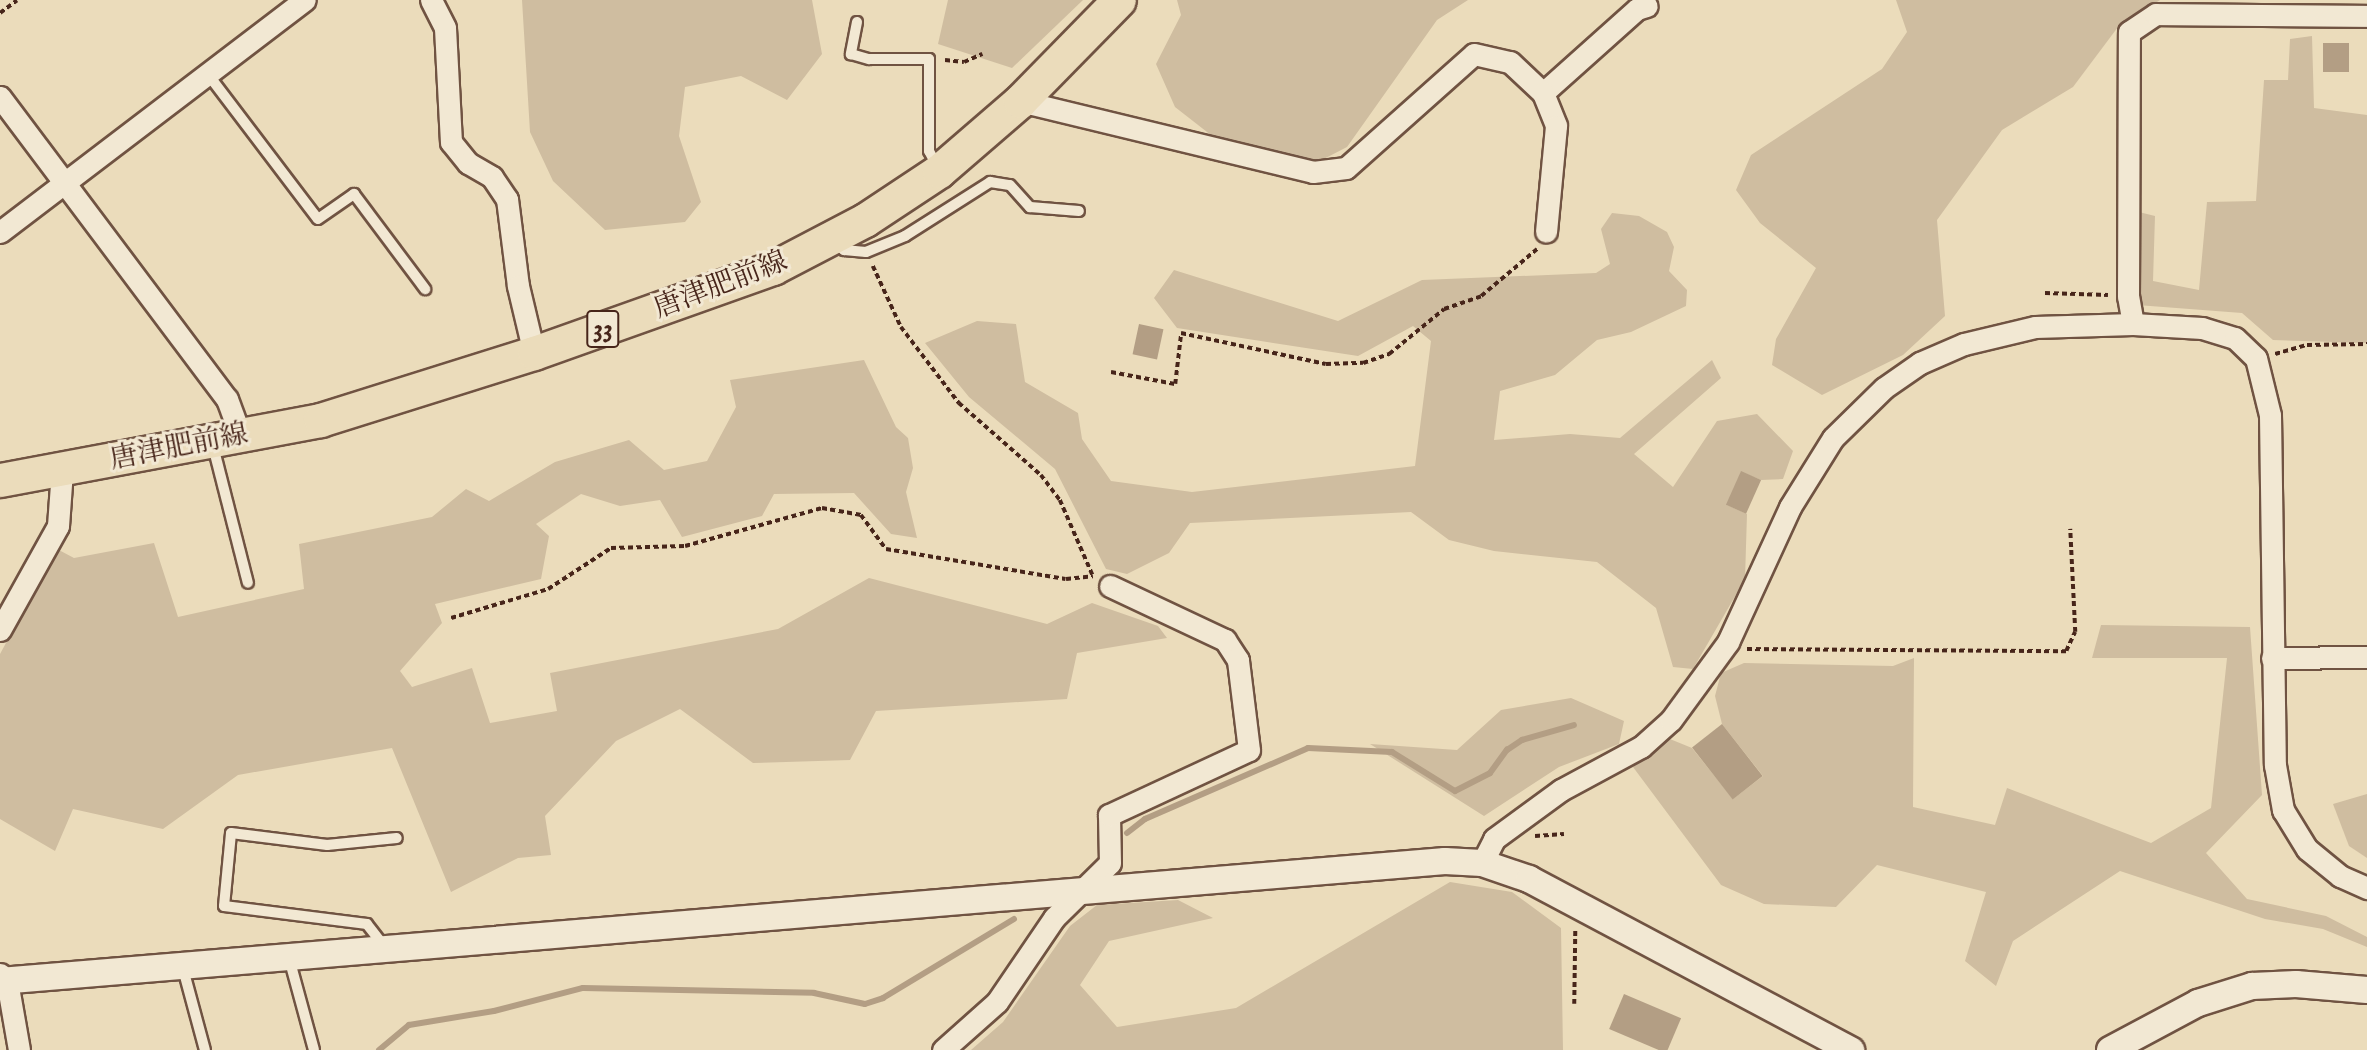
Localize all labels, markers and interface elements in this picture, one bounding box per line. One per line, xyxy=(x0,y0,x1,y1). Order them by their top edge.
street label: 唐津肥前線 xyxy=(650,245,792,327)
road number: 33 xyxy=(586,306,620,352)
street label: 唐津肥前線 xyxy=(107,418,251,478)

